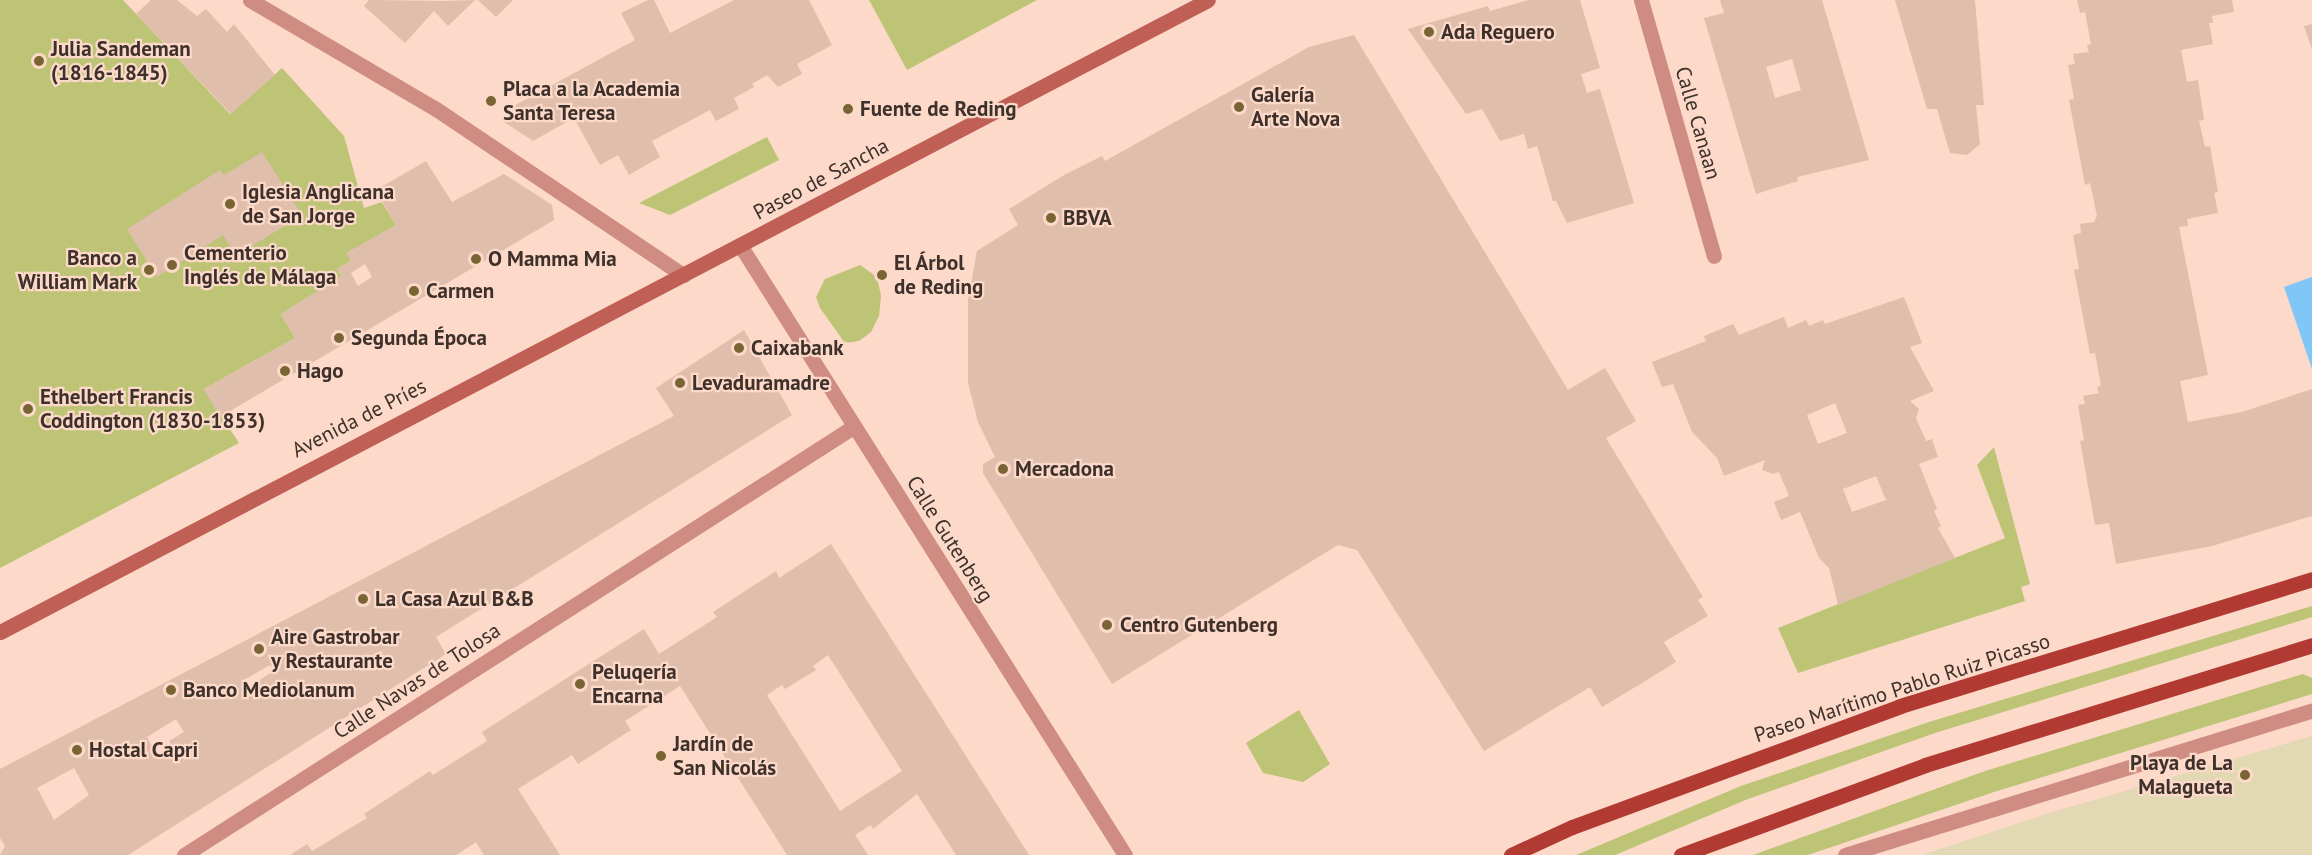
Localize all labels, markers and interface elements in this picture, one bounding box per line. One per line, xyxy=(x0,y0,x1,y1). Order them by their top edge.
place label: Ada Reguero xyxy=(1441,19,1555,45)
marker: Ada Reguero xyxy=(1422,25,1436,39)
place label: Julia Sandeman (1816-1845) xyxy=(51,36,191,86)
marker: Julia Sandeman (1816-1845) xyxy=(32,54,46,68)
street label: Calle Canaan xyxy=(1670,64,1726,182)
place label: Placa a la Academia Santa Teresa xyxy=(503,76,681,126)
place label: Galería Arte Nova xyxy=(1251,82,1340,132)
marker: Placa a la Academia Santa Teresa xyxy=(484,94,498,108)
place label: Fuente de Reding xyxy=(860,96,1017,122)
marker: Galería Arte Nova xyxy=(1232,100,1246,114)
marker: Fuente de Reding xyxy=(841,102,855,116)
street label: Paseo de Sancha xyxy=(749,133,893,225)
place label: Iglesia Anglicana de San Jorge xyxy=(242,179,395,229)
marker: Iglesia Anglicana de San Jorge xyxy=(223,197,237,211)
place label: BBVA xyxy=(1063,205,1112,231)
marker: BBVA xyxy=(1044,211,1058,225)
place label: Cementerio Inglés de Málaga xyxy=(184,240,336,290)
place label: Banco a William Mark xyxy=(18,245,137,295)
place label: O Mamma Mia xyxy=(488,246,617,272)
place label: El Árbol de Reding xyxy=(894,250,983,300)
marker: O Mamma Mia xyxy=(469,252,483,266)
marker: Cementerio Inglés de Málaga xyxy=(165,258,179,272)
marker: Banco a William Mark xyxy=(142,263,156,277)
marker: El Árbol de Reding xyxy=(875,268,889,282)
place label: Carmen xyxy=(426,278,494,304)
marker: Carmen xyxy=(407,284,421,298)
place label: Segunda Época xyxy=(351,325,487,351)
marker: Segunda Época xyxy=(332,331,346,345)
place label: Caixabank xyxy=(751,335,843,361)
marker: Caixabank xyxy=(732,341,746,355)
place label: Hago xyxy=(297,358,344,384)
marker: Hago xyxy=(278,364,292,378)
place label: Levaduramadre xyxy=(692,370,830,396)
street label: Avenida de Príes xyxy=(288,373,430,463)
marker: Levaduramadre xyxy=(673,376,687,390)
place label: Ethelbert Francis Coddington (1830-1853) xyxy=(40,384,265,434)
marker: Ethelbert Francis Coddington (1830-1853) xyxy=(21,402,35,416)
place label: Mercadona xyxy=(1015,456,1114,482)
marker: Mercadona xyxy=(996,462,1010,476)
street label: Calle Gutenberg xyxy=(901,471,999,607)
place label: La Casa Azul B&B xyxy=(375,586,535,612)
marker: La Casa Azul B&B xyxy=(356,592,370,606)
place label: Centro Gutenberg xyxy=(1120,612,1278,638)
marker: Centro Gutenberg xyxy=(1098,616,1116,634)
street label: Calle Navas de Tolosa xyxy=(329,617,505,745)
place label: Aire Gastrobar y Restaurante xyxy=(271,624,400,674)
street label: Paseo Marítimo Pablo Ruiz Picasso xyxy=(1751,628,2053,748)
marker: Aire Gastrobar y Restaurante xyxy=(252,642,266,656)
place label: Peluqería Encarna xyxy=(592,659,677,709)
place label: Banco Mediolanum xyxy=(183,677,355,703)
marker: Peluqería Encarna xyxy=(573,677,587,691)
marker: Banco Mediolanum xyxy=(164,683,178,697)
place label: Jardín de San Nicolás xyxy=(673,731,776,781)
place label: Hostal Capri xyxy=(89,737,198,763)
marker: Hostal Capri xyxy=(70,743,84,757)
marker: Jardín de San Nicolás xyxy=(654,749,668,763)
place label: Playa de La Malagueta xyxy=(2130,750,2233,800)
marker: Playa de La Malagueta xyxy=(2238,768,2252,782)

